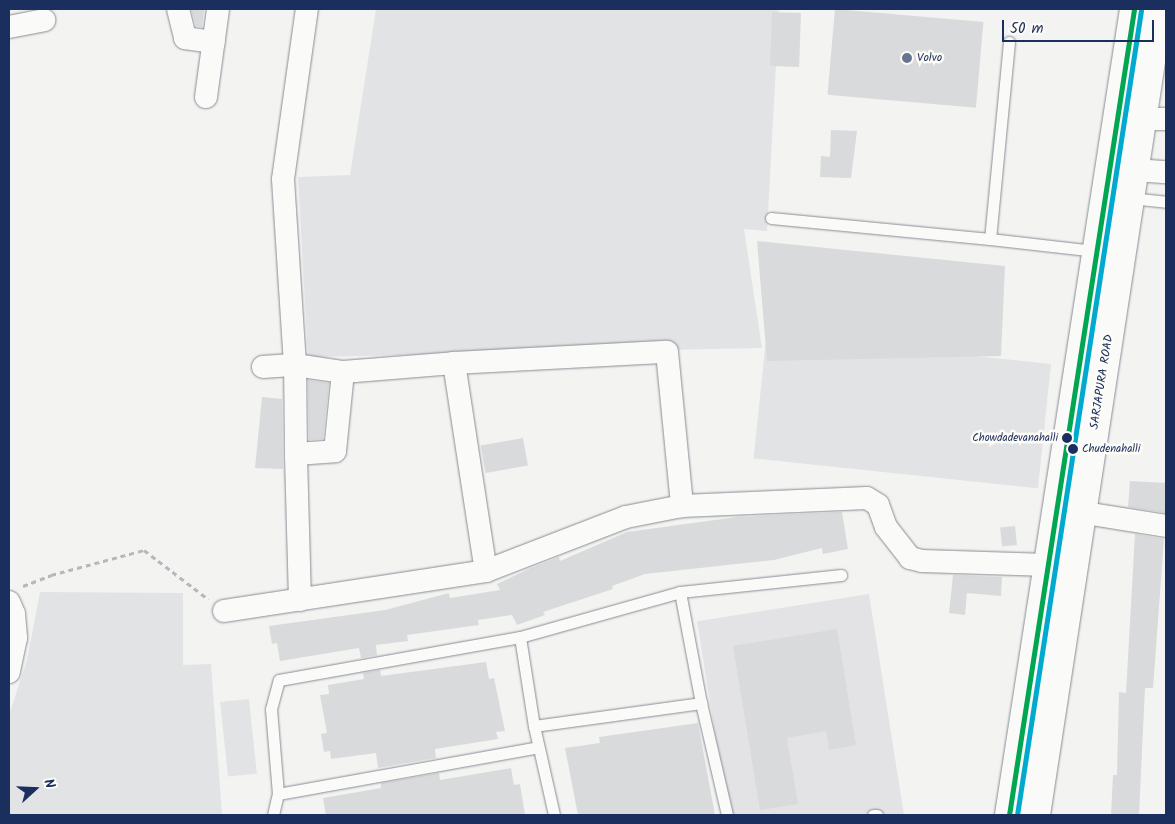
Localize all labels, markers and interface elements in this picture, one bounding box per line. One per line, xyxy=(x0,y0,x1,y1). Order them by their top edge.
scale bar xyxy=(1005,10,1158,42)
text: 50 m xyxy=(1010,17,1044,41)
place label: Volvo xyxy=(917,51,942,65)
marker: Volvo xyxy=(901,52,913,64)
street label: SARJAPURA ROAD xyxy=(1087,334,1117,430)
place label: Chowdadevanahalli xyxy=(972,431,1058,445)
marker: Chowdadevanahalli xyxy=(1062,433,1072,443)
place label: Chudenahalli xyxy=(1082,442,1140,456)
marker: Chudenahalli xyxy=(1068,444,1078,454)
north arrow xyxy=(10,764,60,814)
text: N xyxy=(37,776,61,792)

